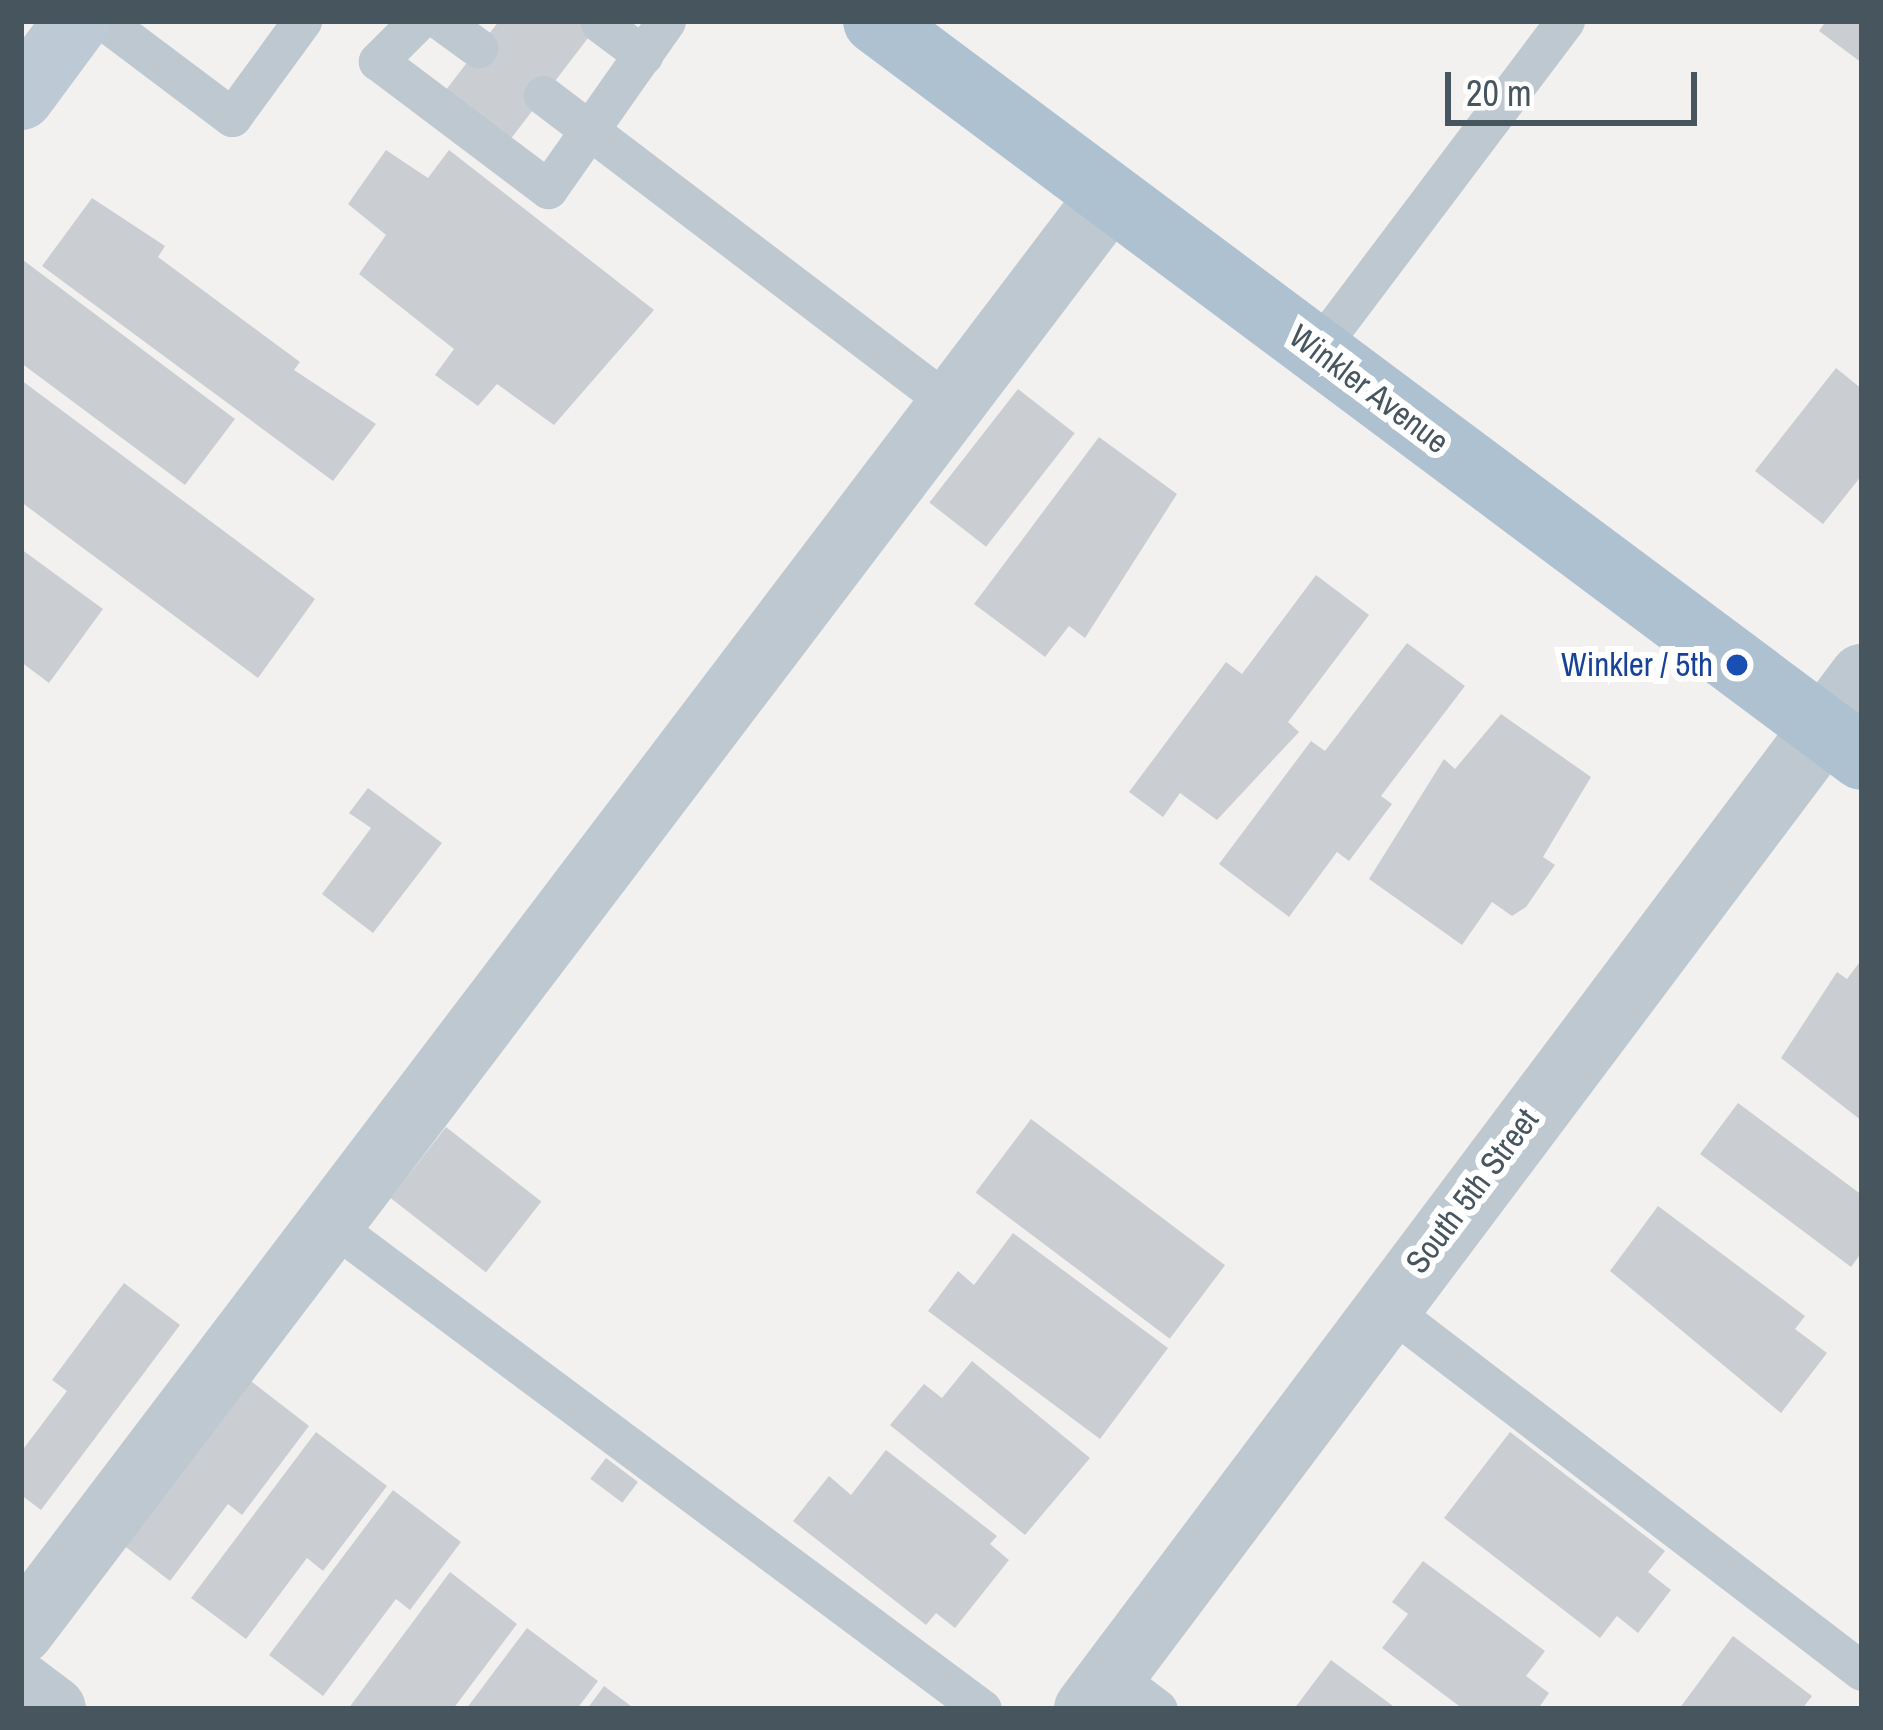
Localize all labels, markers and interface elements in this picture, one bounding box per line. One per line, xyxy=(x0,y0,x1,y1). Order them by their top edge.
scale bar xyxy=(1451,48,1703,122)
text: 20 m xyxy=(1466,69,1532,117)
street label: Winkler Avenue xyxy=(1281,316,1457,462)
place label: Winkler / 5th xyxy=(1561,645,1713,685)
marker: Winkler / 5th xyxy=(1724,652,1750,678)
street label: South 5th Street xyxy=(1397,1101,1547,1281)

